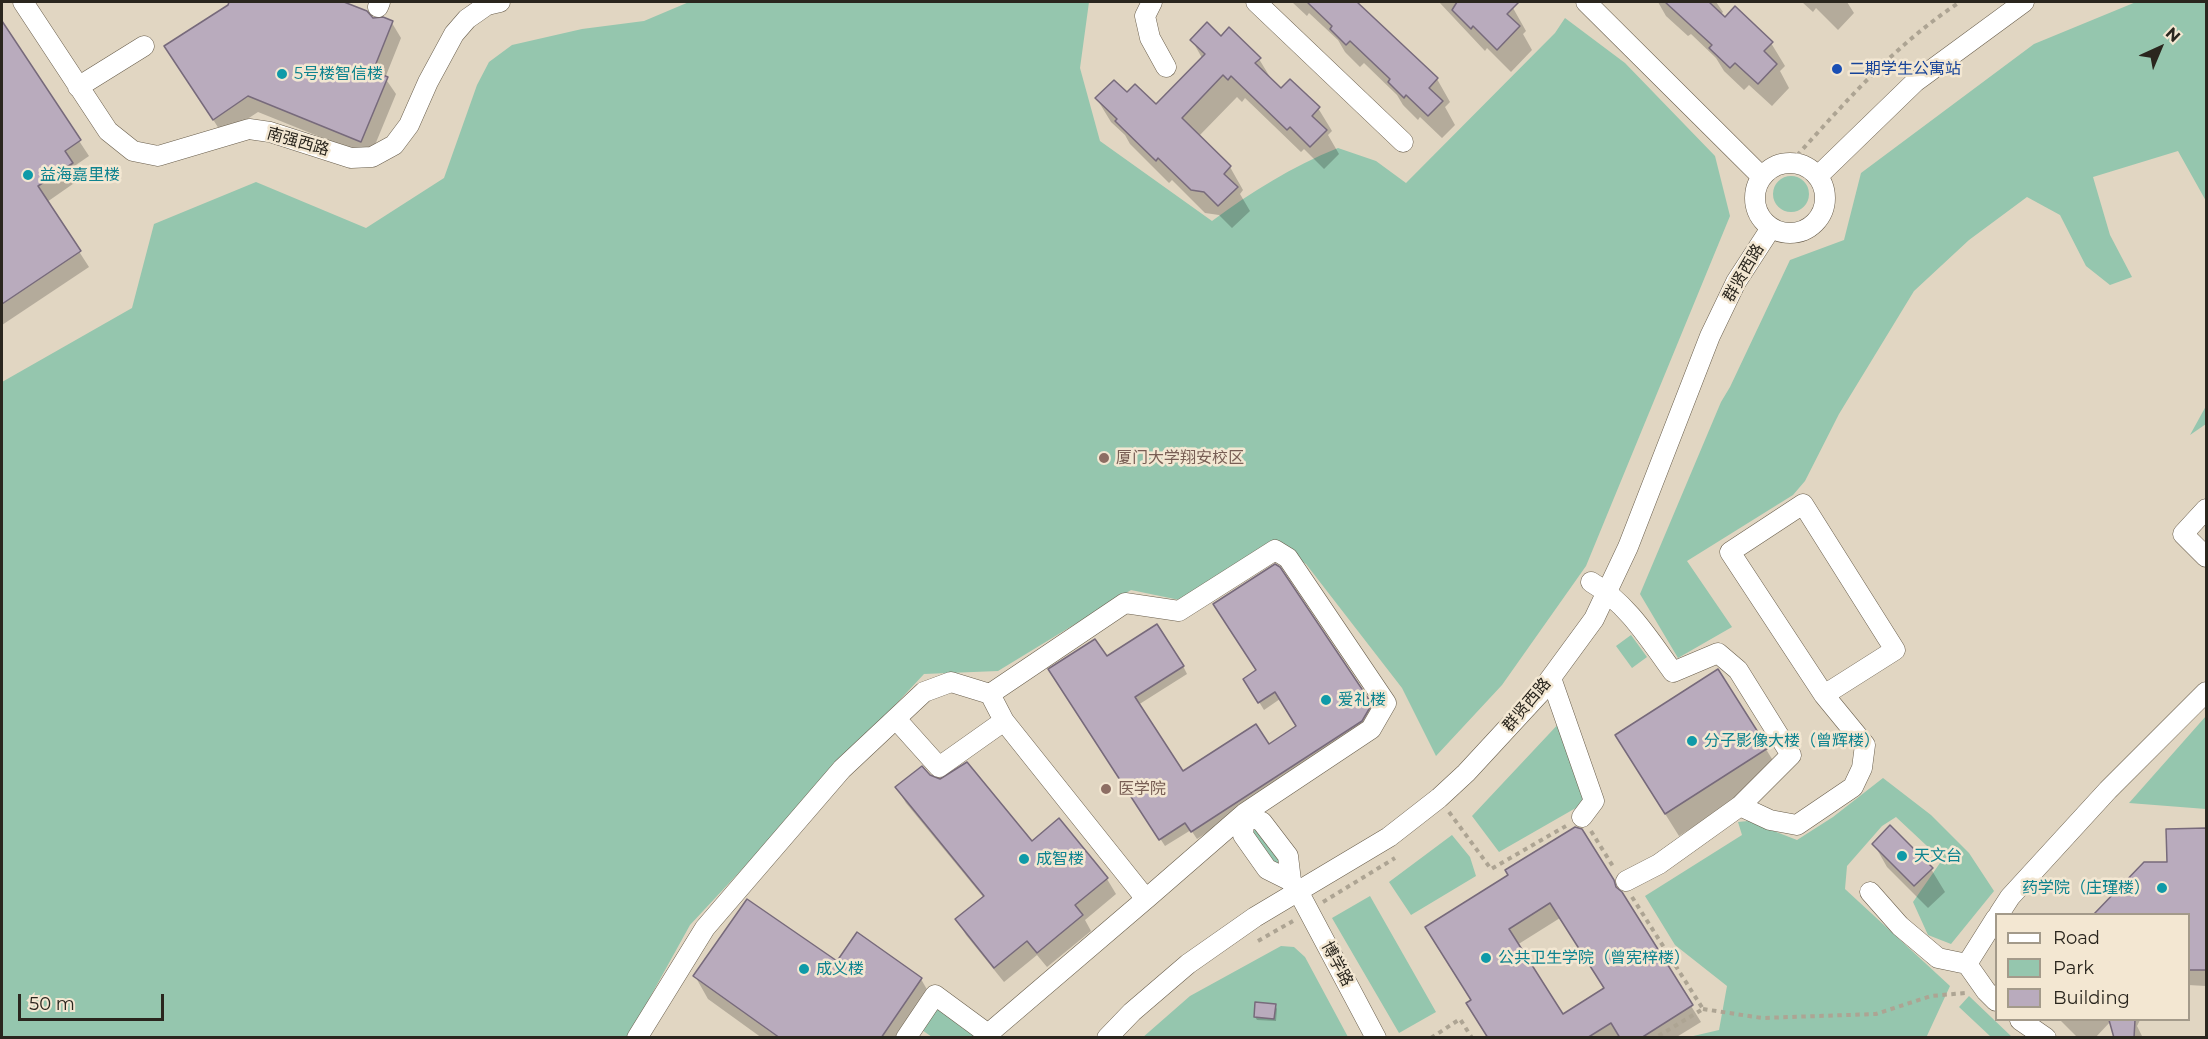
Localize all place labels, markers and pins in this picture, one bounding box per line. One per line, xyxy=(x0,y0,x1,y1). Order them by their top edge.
place label: 二期学生公寓站 xyxy=(1849,59,1961,79)
marker: 二期学生公寓站 xyxy=(1830,62,1844,76)
place label: 5号楼智信楼 xyxy=(294,64,383,84)
marker: 5号楼智信楼 xyxy=(275,67,289,81)
place label: 益海嘉里楼 xyxy=(40,165,120,185)
marker: 益海嘉里楼 xyxy=(21,168,35,182)
place label: 厦门大学翔安校区 xyxy=(1116,448,1244,468)
marker: 厦门大学翔安校区 xyxy=(1097,451,1111,465)
place label: 爱礼楼 xyxy=(1338,690,1386,710)
marker: 爱礼楼 xyxy=(1319,693,1333,707)
place label: 分子影像大楼（曾辉楼） xyxy=(1704,731,1880,751)
marker: 分子影像大楼（曾辉楼） xyxy=(1685,734,1699,748)
place label: 医学院 xyxy=(1118,779,1166,799)
marker: 医学院 xyxy=(1099,782,1113,796)
place label: 天文台 xyxy=(1914,846,1962,866)
place label: 成智楼 xyxy=(1036,849,1084,869)
marker: 天文台 xyxy=(1895,849,1909,863)
marker: 成智楼 xyxy=(1017,852,1031,866)
place label: 药学院（庄瑾楼） xyxy=(2022,878,2150,898)
marker: 药学院（庄瑾楼） xyxy=(2155,881,2169,895)
place label: 公共卫生学院（曾宪梓楼） xyxy=(1498,948,1690,968)
marker: 公共卫生学院（曾宪梓楼） xyxy=(1479,951,1493,965)
place label: 成义楼 xyxy=(816,959,864,979)
marker: 成义楼 xyxy=(797,962,811,976)

